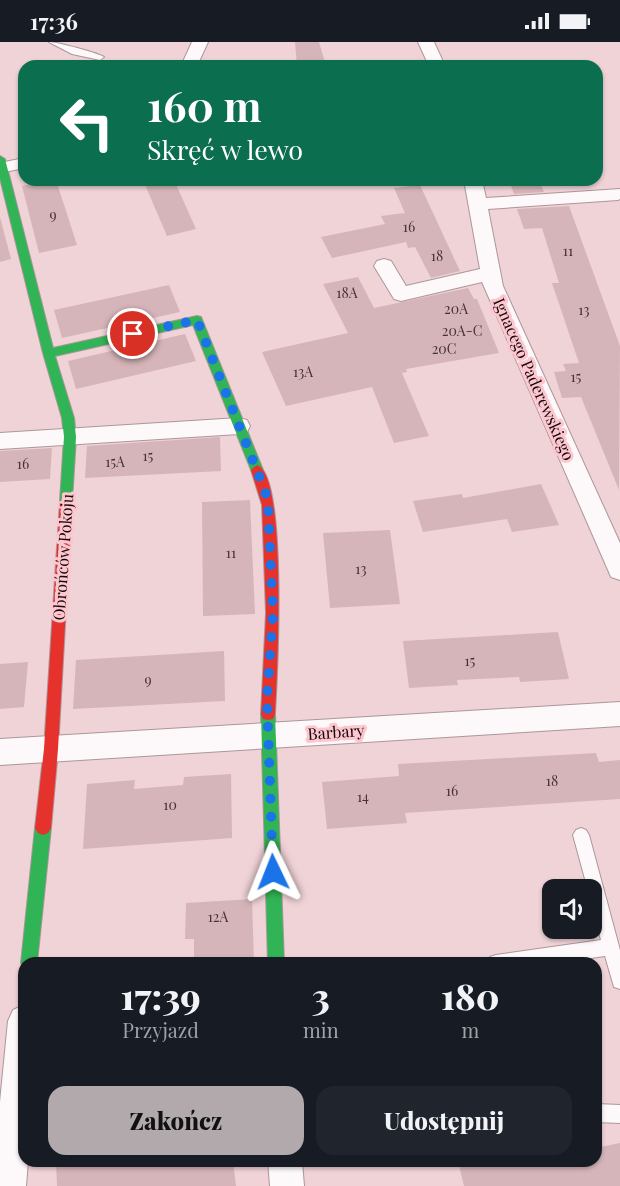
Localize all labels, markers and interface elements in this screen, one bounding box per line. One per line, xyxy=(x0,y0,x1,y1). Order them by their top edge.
text: 17:36 xyxy=(30,6,78,36)
text: 160 m xyxy=(147,77,262,133)
icon: left xyxy=(48,84,126,162)
text: Skręć w lewo xyxy=(147,131,303,167)
house number: 9 xyxy=(49,205,57,224)
house number: 16 xyxy=(403,217,415,236)
house number: 11 xyxy=(563,241,573,260)
house number: 18 xyxy=(431,246,443,265)
house number: 18A xyxy=(336,283,358,302)
street label: Ignacego Paderewskiego xyxy=(489,294,580,463)
house number: 20A xyxy=(444,299,468,318)
house number: 13 xyxy=(578,300,590,319)
pin xyxy=(107,308,158,359)
icon: arrive xyxy=(116,317,149,350)
house number: 20A-C xyxy=(442,321,482,340)
house number: 20C xyxy=(432,339,456,358)
house number: 13A xyxy=(293,362,313,381)
house number: 15 xyxy=(571,367,582,386)
house number: 15 xyxy=(143,446,154,465)
house number: 15A xyxy=(105,452,125,471)
house number: 16 xyxy=(17,454,29,473)
street label: Obrońców Pokoju xyxy=(48,493,77,621)
house number: 11 xyxy=(226,543,236,562)
house number: 13 xyxy=(355,559,367,578)
house number: 15 xyxy=(465,651,476,670)
house number: 9 xyxy=(144,670,152,689)
street label: Barbary xyxy=(307,719,365,744)
house number: 18 xyxy=(546,771,558,790)
house number: 16 xyxy=(446,781,458,800)
house number: 14 xyxy=(357,787,369,806)
house number: 10 xyxy=(163,795,177,814)
position arrow xyxy=(241,840,305,904)
map controls xyxy=(542,879,602,939)
button: sound xyxy=(542,879,602,939)
house number: 12A xyxy=(208,907,229,926)
text: 17:39 xyxy=(120,971,201,1019)
text: 3 xyxy=(312,971,330,1019)
text: 180 xyxy=(441,971,499,1019)
text: Przyjazd xyxy=(122,1016,199,1043)
text: min xyxy=(303,1016,339,1043)
text: m xyxy=(461,1016,479,1043)
button: Zakończ xyxy=(48,1086,304,1155)
button: Udostępnij xyxy=(316,1086,572,1155)

